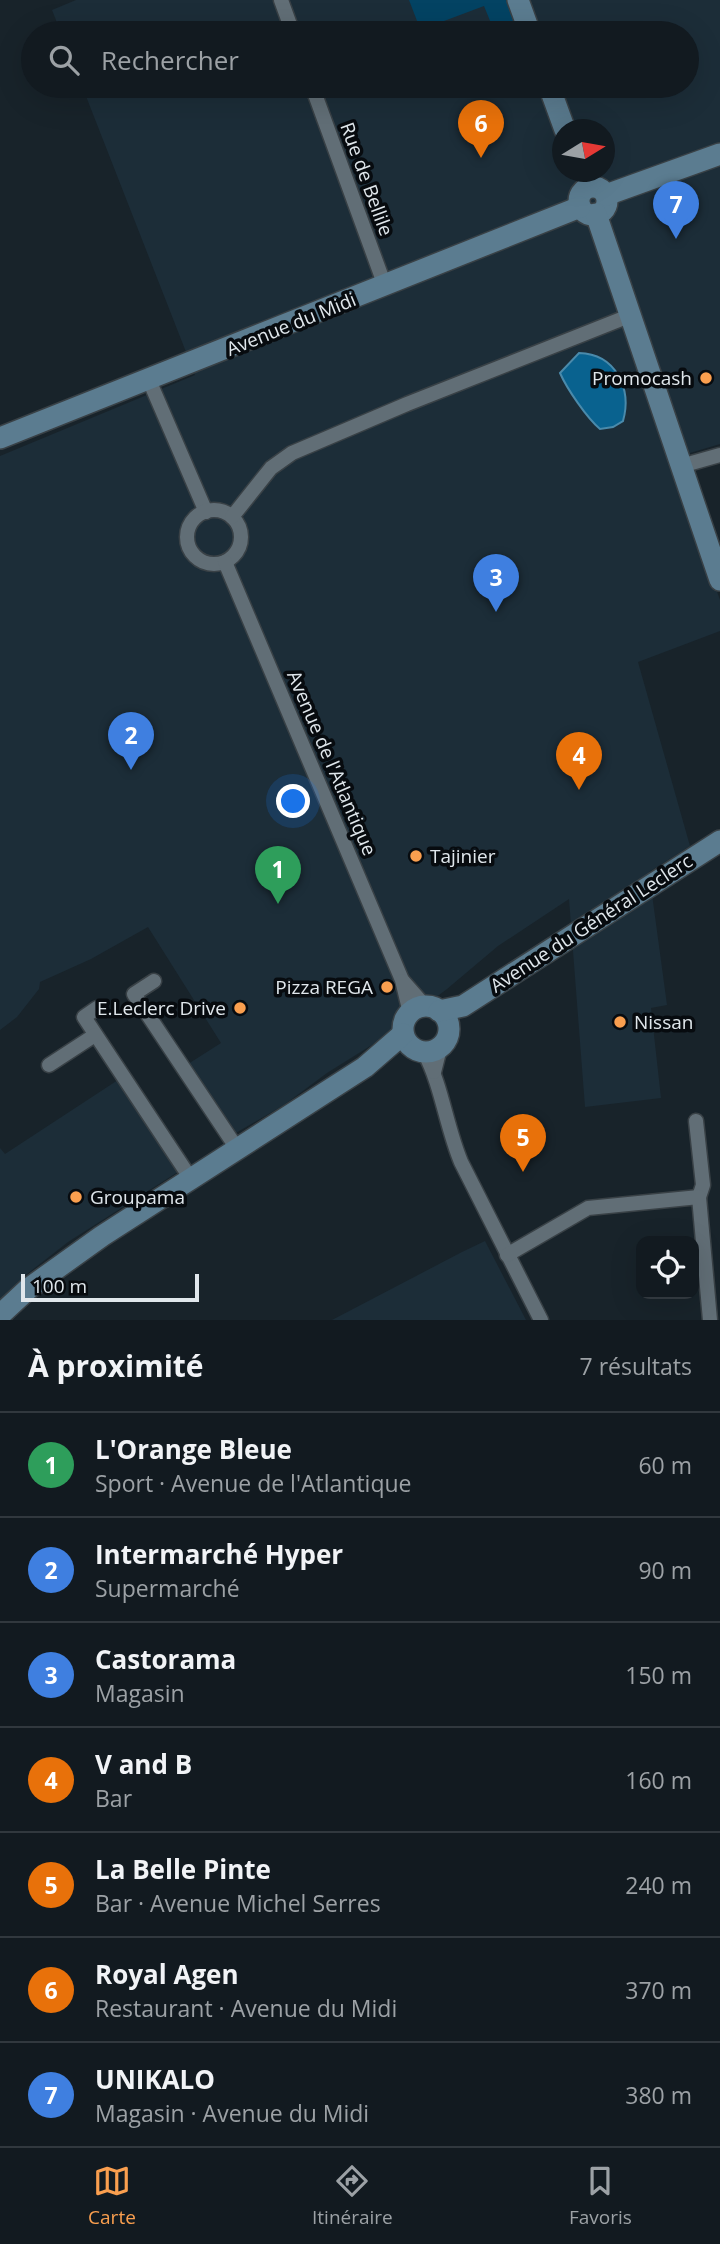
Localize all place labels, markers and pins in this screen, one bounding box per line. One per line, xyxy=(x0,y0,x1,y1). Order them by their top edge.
pin: 6 xyxy=(458,100,504,158)
pin: 7 xyxy=(653,181,699,239)
place label: Promocash xyxy=(592,365,692,391)
marker: Promocash xyxy=(698,370,714,386)
pin: 3 xyxy=(473,554,519,612)
pin: 2 xyxy=(108,712,154,770)
pin: 4 xyxy=(556,732,602,790)
place label: Tajinier xyxy=(430,843,496,869)
pin: 1 xyxy=(255,846,301,904)
marker: Tajinier xyxy=(408,848,424,864)
place label: Pizza REGA xyxy=(275,974,373,1000)
marker: Pizza REGA xyxy=(379,979,395,995)
place label: E.Leclerc Drive xyxy=(97,995,226,1021)
marker: E.Leclerc Drive xyxy=(232,1000,248,1016)
place label: Nissan xyxy=(634,1009,693,1035)
marker: Nissan xyxy=(612,1014,628,1030)
pin: 5 xyxy=(500,1114,546,1172)
place label: Groupama xyxy=(90,1184,185,1210)
marker: Groupama xyxy=(68,1189,84,1205)

